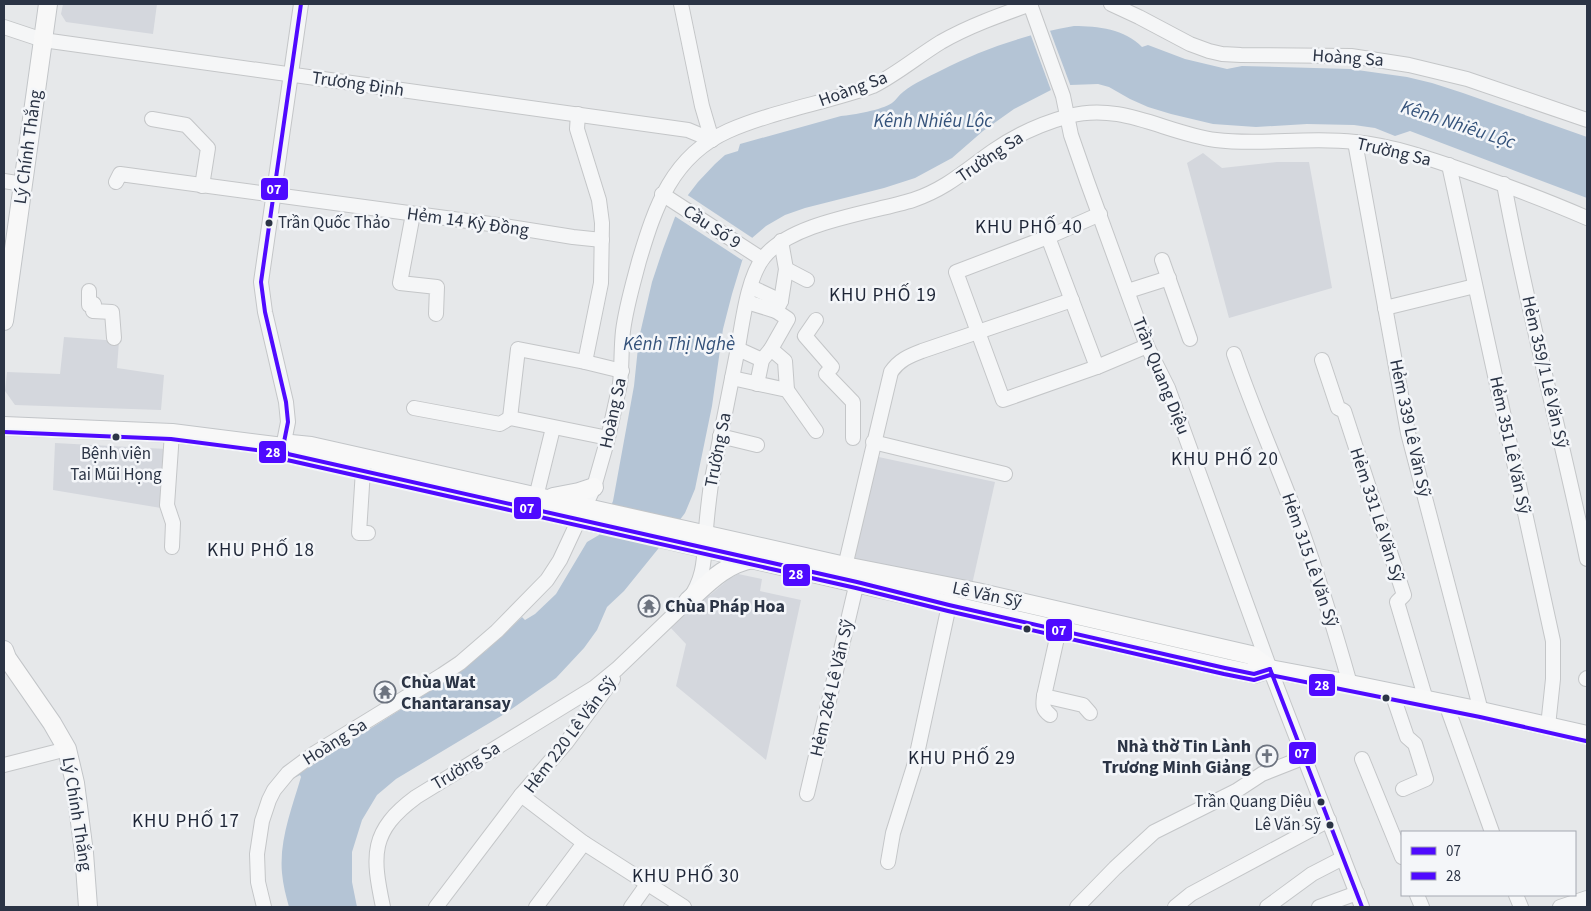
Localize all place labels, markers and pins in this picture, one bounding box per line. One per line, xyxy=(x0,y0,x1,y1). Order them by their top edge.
place label: Trần Quốc Thảo xyxy=(278,211,390,235)
marker: Trần Quốc Thảo xyxy=(264,218,274,228)
marker: Bệnh viện Tai Mũi Họng xyxy=(111,432,121,442)
place label: Bệnh viện Tai Mũi Họng xyxy=(70,442,162,487)
temple icon: Chùa Pháp Hoa xyxy=(637,594,661,618)
place label: Chùa Pháp Hoa xyxy=(665,594,785,619)
unlabelled marker xyxy=(1022,624,1032,634)
place label: Chùa Wat Chantaransay xyxy=(401,670,511,716)
temple icon: Chùa Wat Chantaransay xyxy=(373,680,397,704)
unlabelled marker xyxy=(1381,693,1391,703)
place label: Nhà thờ Tin Lành Trương Minh Giảng xyxy=(1102,734,1251,780)
church icon: Nhà thờ Tin Lành Trương Minh Giảng xyxy=(1255,744,1279,768)
place label: Trần Quang Diệu xyxy=(1194,790,1312,814)
marker: Trần Quang Diệu xyxy=(1316,797,1326,807)
place label: Lê Văn Sỹ xyxy=(1254,813,1321,837)
marker: Lê Văn Sỹ xyxy=(1325,820,1335,830)

